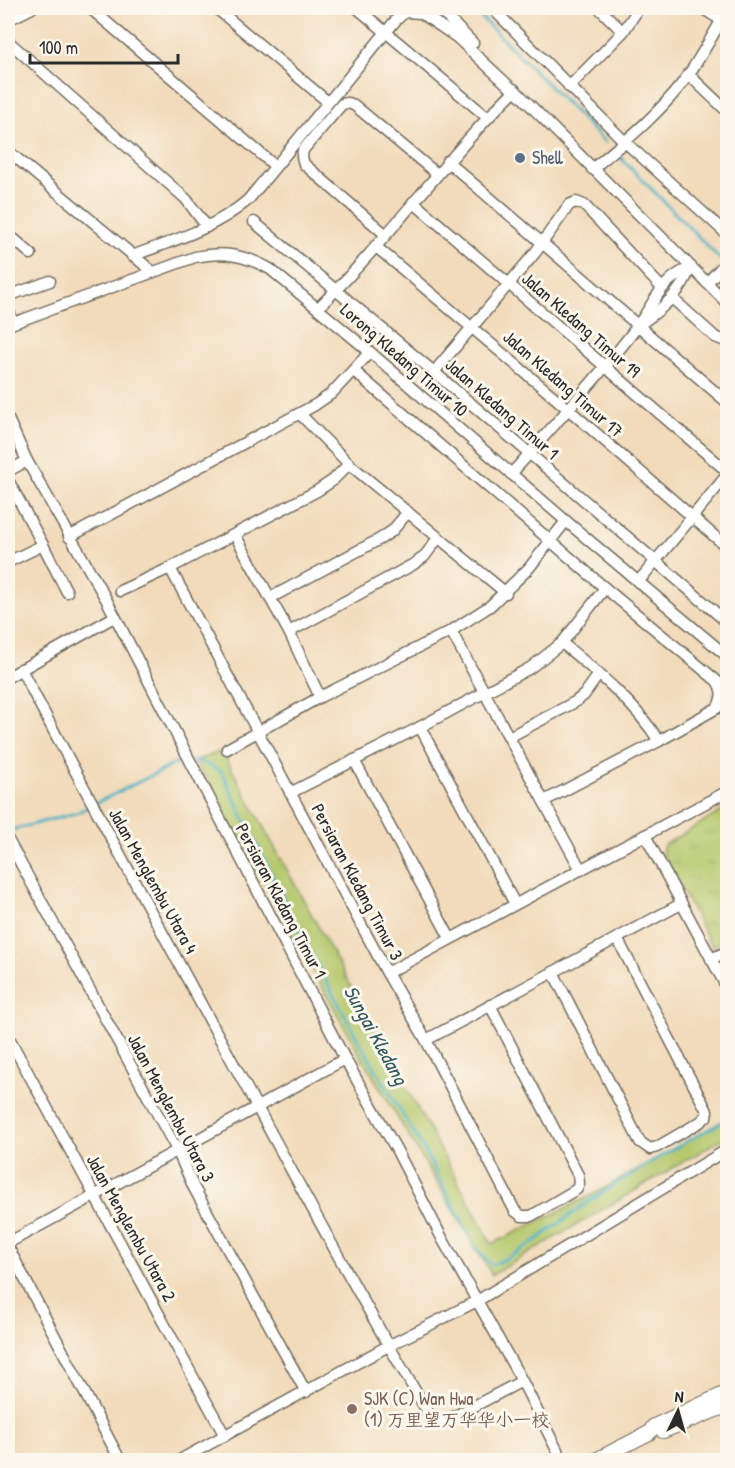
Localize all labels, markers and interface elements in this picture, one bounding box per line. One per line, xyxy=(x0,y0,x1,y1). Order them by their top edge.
scale bar xyxy=(30,27,178,65)
text: 100 m xyxy=(39,35,78,60)
place label: Shell xyxy=(532,145,563,170)
marker: Shell xyxy=(513,151,527,165)
street label: Jalan Kledang Timur 19 xyxy=(517,266,646,383)
street label: Lorong Kledang Timur 10 xyxy=(335,297,474,422)
street label: Jalan Kledang Timur 17 xyxy=(499,326,627,442)
street label: Jalan Kledang Timur 1 xyxy=(441,354,563,464)
street label: Persiaran Kledang Timur 3 xyxy=(306,799,409,964)
street label: Jalan Menglembu Utara 4 xyxy=(103,803,204,958)
street label: Persiaran Kledang Timur 1 xyxy=(230,819,333,983)
water label: Sungai Kledang xyxy=(337,980,415,1091)
street label: Jalan Menglembu Utara 3 xyxy=(122,1029,221,1186)
street label: Jalan Menglembu Utara 2 xyxy=(81,1150,183,1306)
north arrow xyxy=(648,1381,708,1441)
text: N xyxy=(674,1385,685,1407)
place label: SJK (C) Wan Hwa (1) 万里望万华华小一校 xyxy=(364,1386,549,1432)
marker: SJK (C) Wan Hwa (1) 万里望万华华小一校 xyxy=(345,1402,359,1416)

